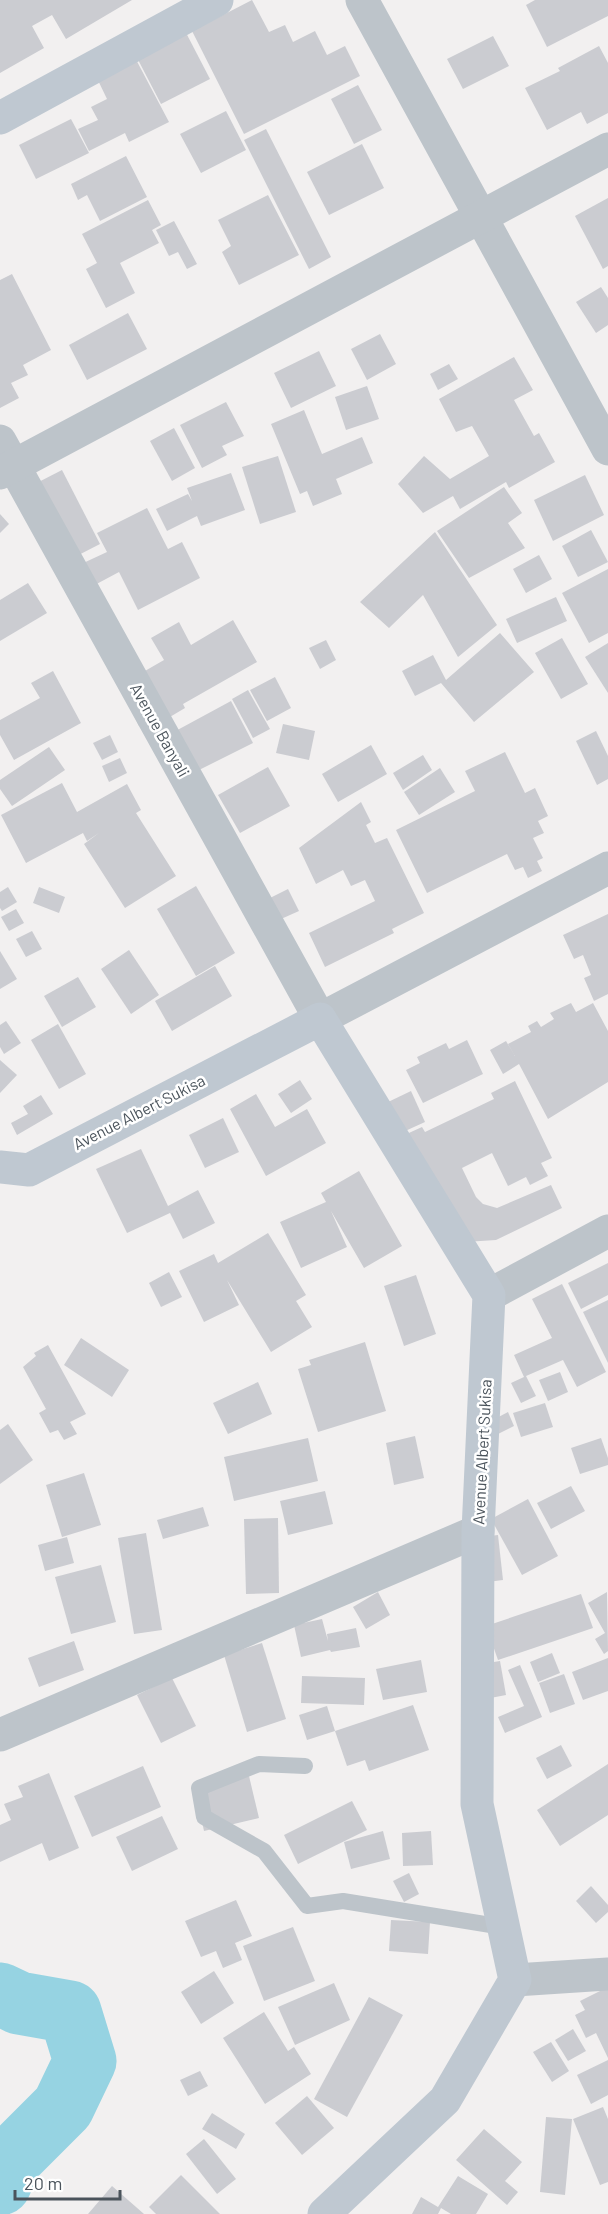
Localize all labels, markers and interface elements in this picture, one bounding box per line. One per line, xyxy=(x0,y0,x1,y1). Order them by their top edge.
street label: Avenue Banyali xyxy=(127,680,194,780)
street label: Avenue Albert Sukisa xyxy=(70,1070,208,1153)
street label: Avenue Albert Sukisa xyxy=(468,1379,495,1525)
scale bar xyxy=(15,2163,120,2201)
text: 20 m xyxy=(24,2172,62,2194)

